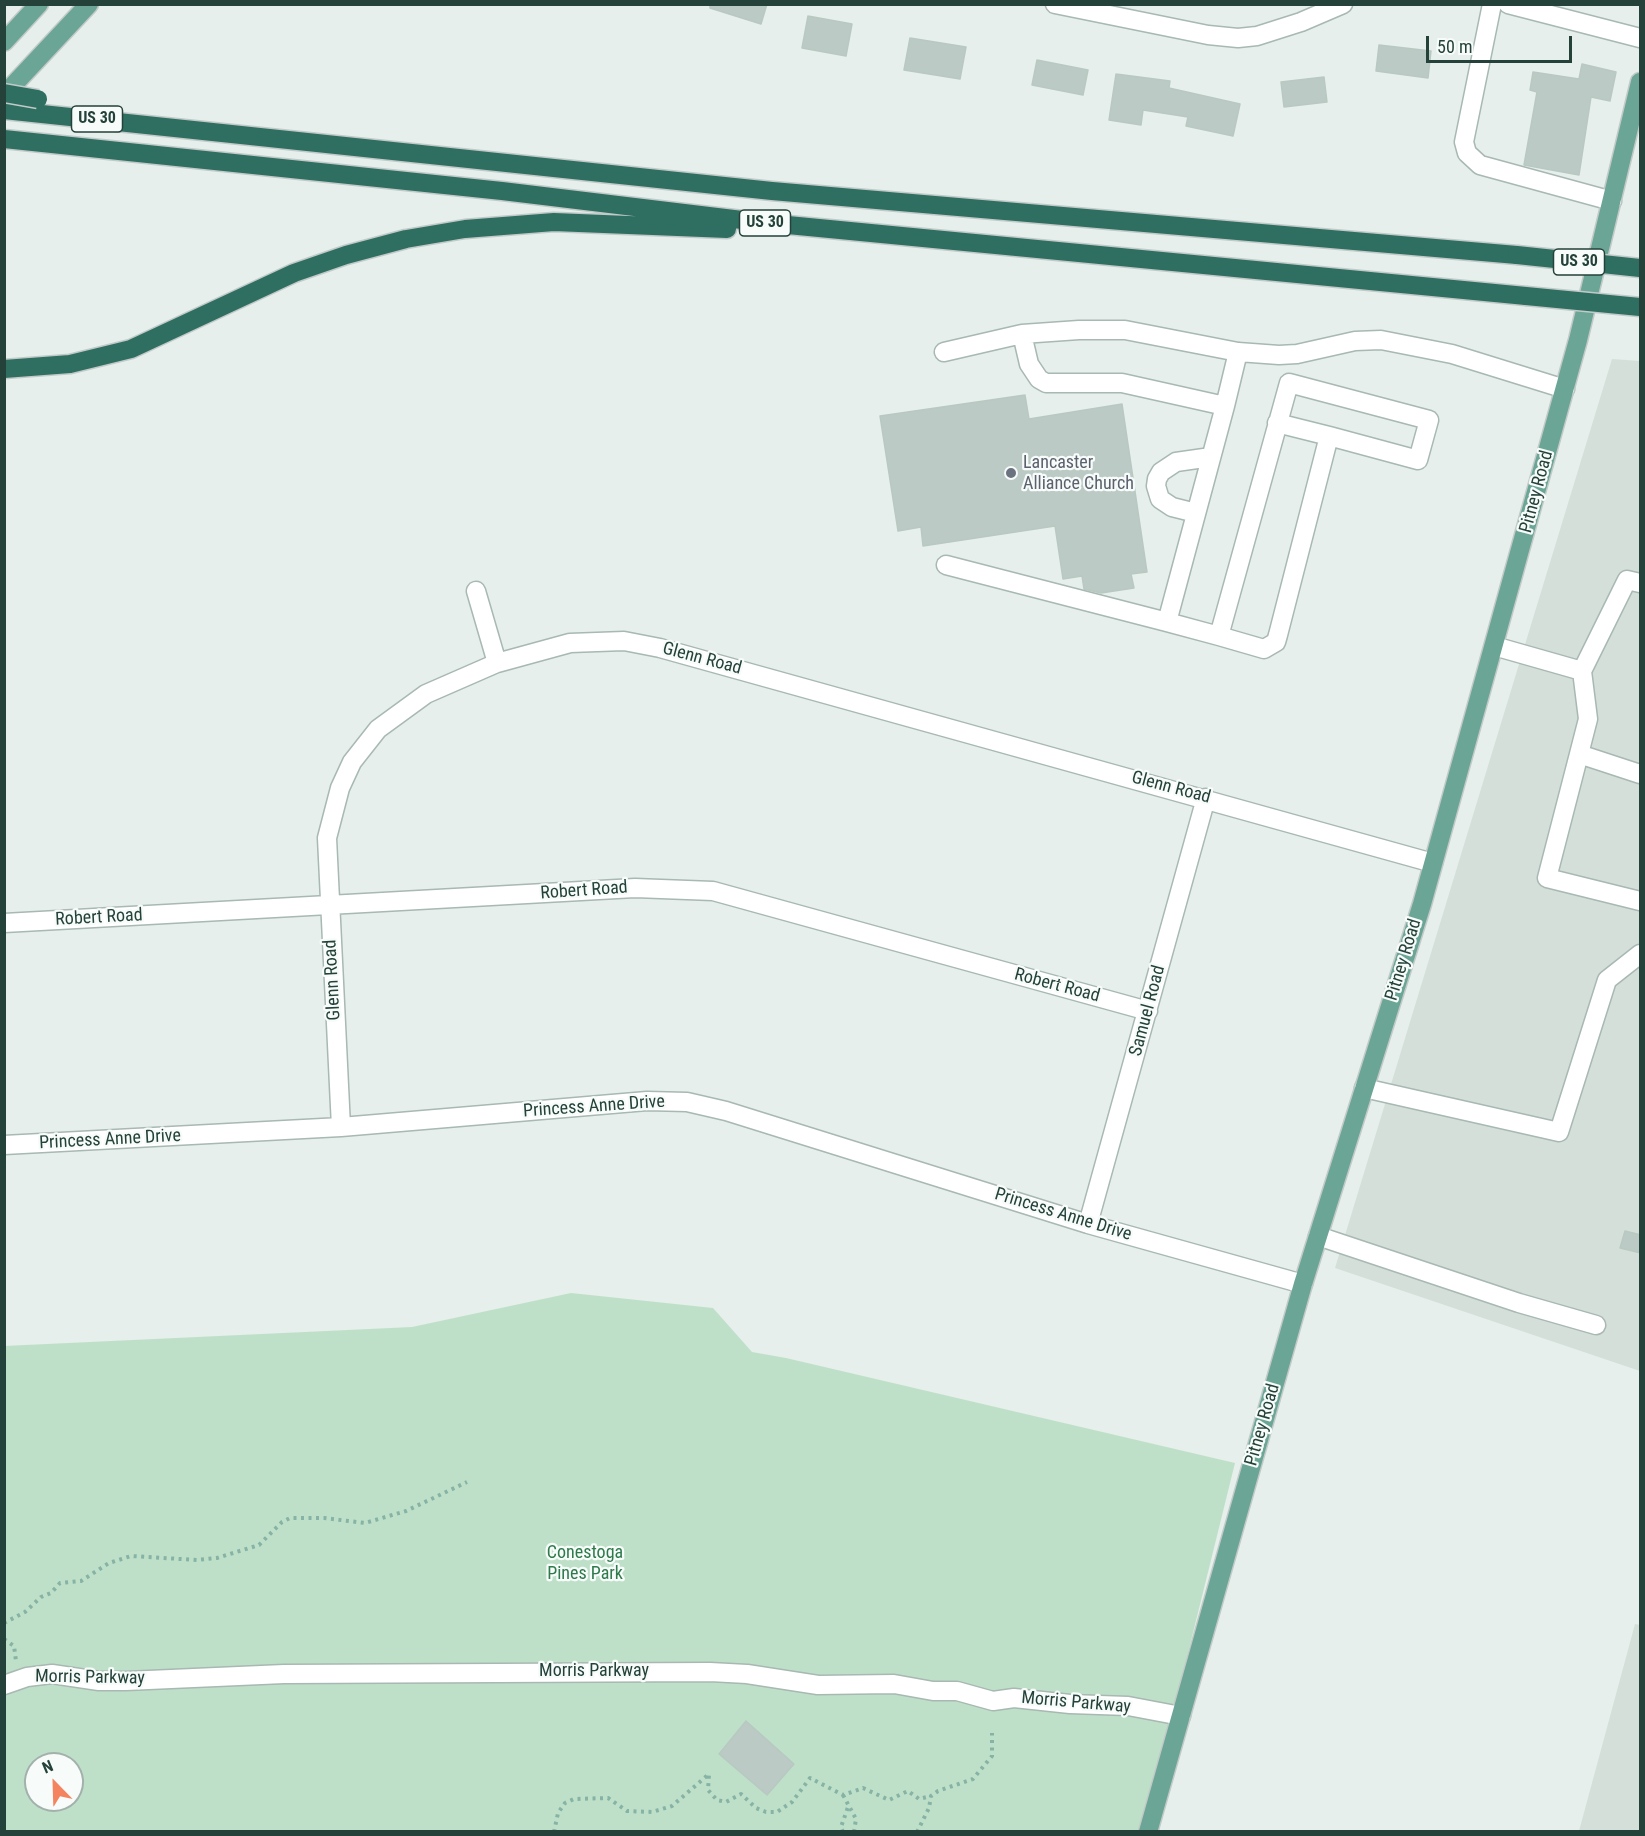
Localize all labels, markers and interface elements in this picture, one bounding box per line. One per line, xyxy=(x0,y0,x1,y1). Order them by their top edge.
scale bar xyxy=(1429,24,1574,62)
text: 50 m xyxy=(1437,36,1472,57)
road number: US 30 xyxy=(72,106,122,132)
road number: US 30 xyxy=(740,210,790,236)
road number: US 30 xyxy=(1554,249,1604,275)
street label: Pitney Road xyxy=(1516,449,1558,535)
place label: Lancaster Alliance Church xyxy=(1023,452,1134,494)
marker: Lancaster Alliance Church xyxy=(1004,466,1018,480)
street label: Glenn Road xyxy=(660,638,744,680)
street label: Glenn Road xyxy=(1129,767,1213,809)
street label: Robert Road xyxy=(540,877,628,905)
street label: Robert Road xyxy=(55,905,143,931)
street label: Pitney Road xyxy=(1381,917,1427,1003)
street label: Glenn Road xyxy=(320,939,346,1021)
street label: Samuel Road xyxy=(1126,963,1170,1059)
street label: Robert Road xyxy=(1012,964,1102,1008)
street label: Princess Anne Drive xyxy=(522,1091,666,1123)
street label: Princess Anne Drive xyxy=(39,1126,181,1154)
street label: Princess Anne Drive xyxy=(992,1184,1134,1246)
street label: Pitney Road xyxy=(1241,1382,1285,1468)
park label: Conestoga Pines Park xyxy=(547,1542,623,1584)
street label: Morris Parkway xyxy=(539,1660,649,1682)
street label: Morris Parkway xyxy=(35,1666,145,1690)
street label: Morris Parkway xyxy=(1020,1687,1132,1719)
north arrow xyxy=(24,1752,84,1812)
text: N xyxy=(39,1756,56,1777)

